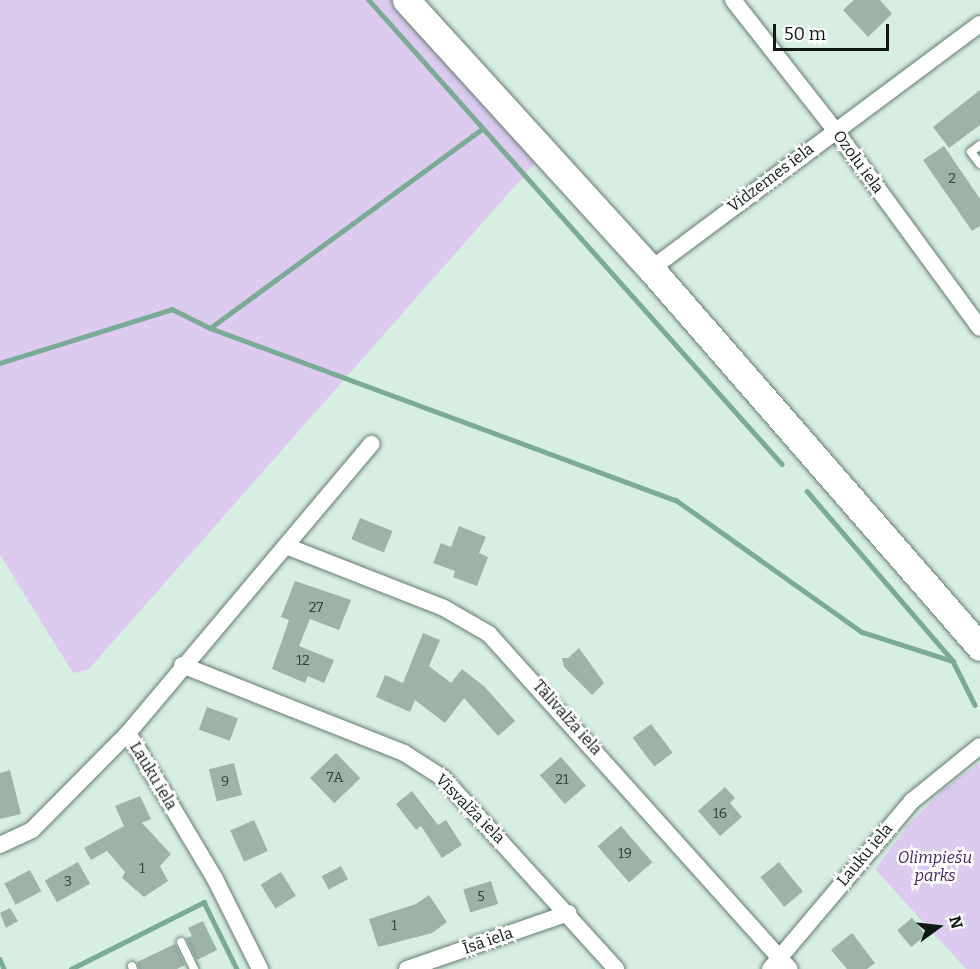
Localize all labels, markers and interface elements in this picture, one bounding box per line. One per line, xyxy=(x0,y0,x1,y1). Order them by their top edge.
scale bar xyxy=(776,12,892,50)
text: 50 m xyxy=(784,23,826,45)
street label: Ozolu iela xyxy=(829,127,887,197)
street label: Vidzemes iela xyxy=(724,139,818,217)
house number: 2 xyxy=(948,171,956,187)
house number: 27 xyxy=(309,600,323,616)
house number: 12 xyxy=(296,653,310,669)
street label: Tālivalža iela xyxy=(528,677,606,759)
street label: Lauku iela xyxy=(125,739,181,813)
house number: 7A xyxy=(327,770,343,786)
street label: Visvalža iela xyxy=(431,770,509,848)
house number: 21 xyxy=(555,772,569,788)
house number: 9 xyxy=(221,774,229,790)
house number: 16 xyxy=(713,806,727,822)
street label: Lauku iela xyxy=(833,820,897,890)
house number: 19 xyxy=(618,846,632,862)
park label: Olimpiešu parks xyxy=(898,848,972,886)
house number: 1 xyxy=(139,861,145,877)
house number: 3 xyxy=(64,874,72,890)
house number: 5 xyxy=(477,889,485,905)
north arrow xyxy=(908,897,968,957)
text: N xyxy=(945,914,967,931)
house number: 1 xyxy=(391,918,397,934)
street label: Īsā iela xyxy=(460,924,516,958)

